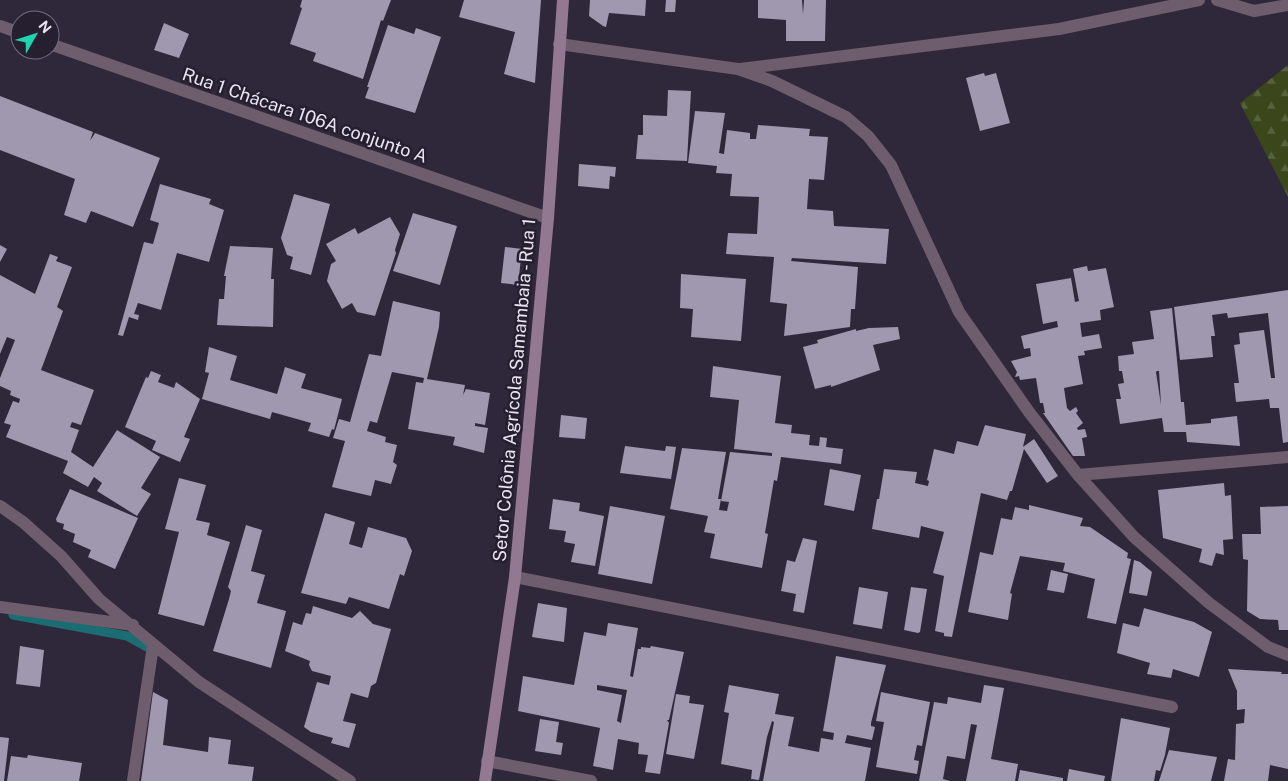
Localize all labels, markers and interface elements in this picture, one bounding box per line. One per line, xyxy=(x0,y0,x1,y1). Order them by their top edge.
north arrow xyxy=(10,10,60,60)
text: N xyxy=(35,18,55,36)
street label: Rua 1 Chácara 106A conjunto A xyxy=(180,63,430,167)
street label: Setor Colônia Agrícola Samambaia - Rua 1 xyxy=(489,217,539,563)

